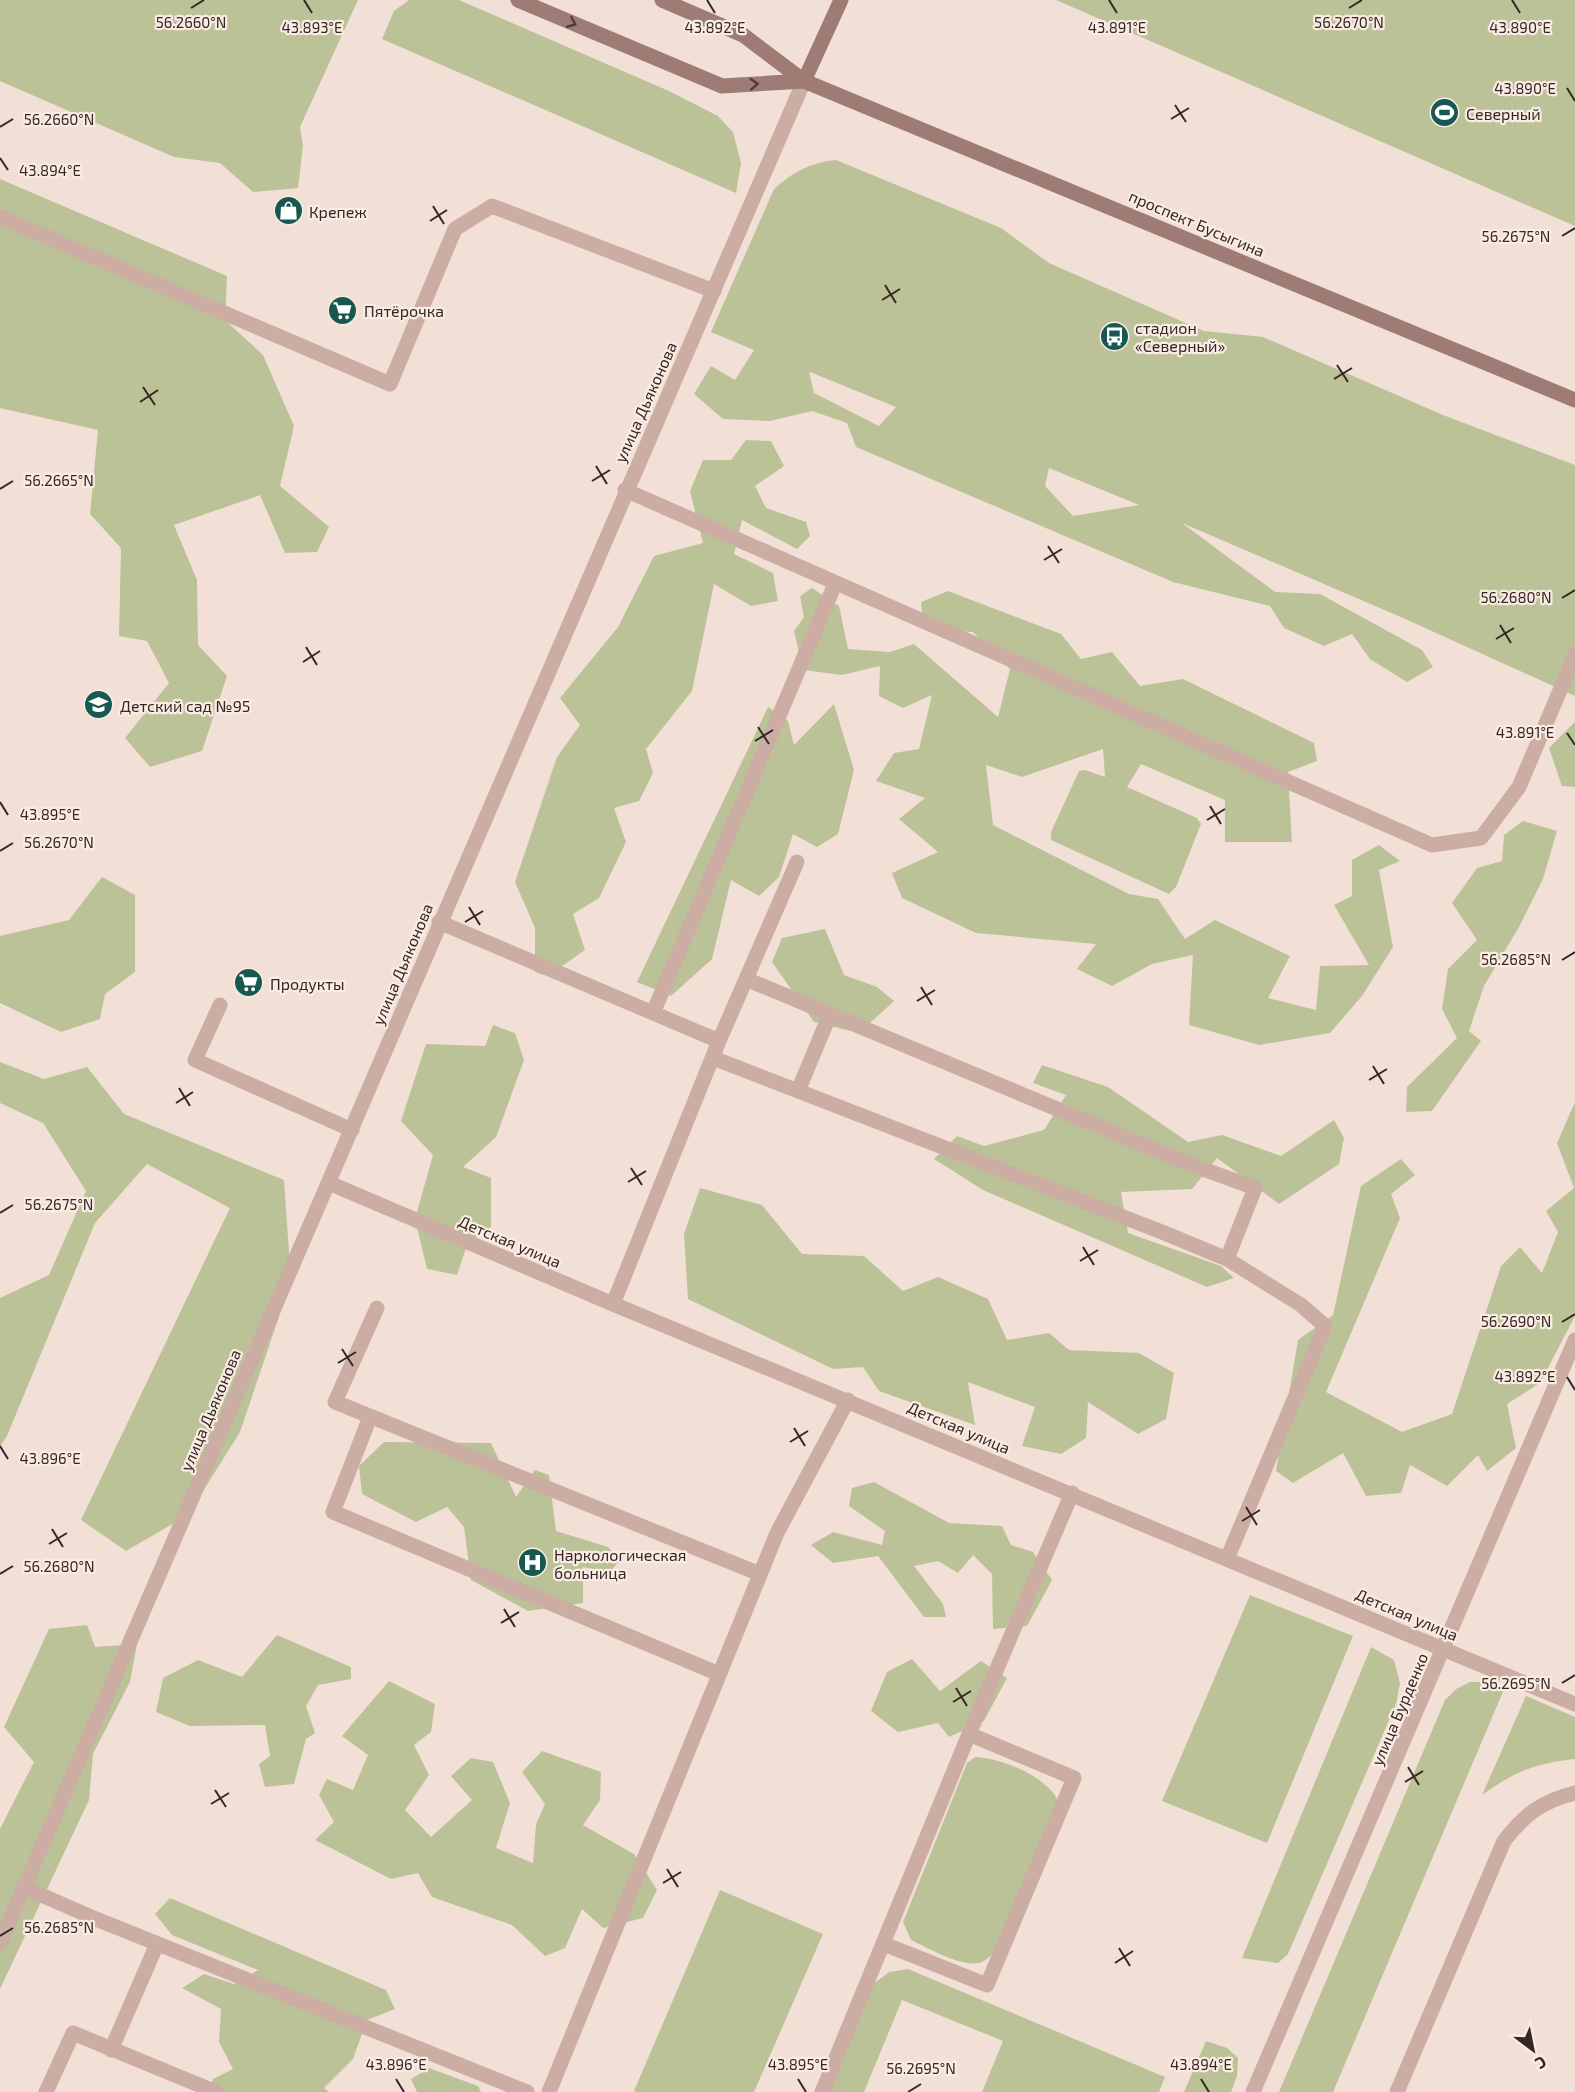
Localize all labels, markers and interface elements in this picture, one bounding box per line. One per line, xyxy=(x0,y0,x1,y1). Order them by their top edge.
text: 56.2660°N xyxy=(156,13,226,31)
text: 56.2670°N xyxy=(1314,13,1384,31)
one-way arrow xyxy=(566,16,577,28)
text: 43.893°E xyxy=(282,18,342,36)
text: 43.892°E xyxy=(685,18,745,36)
text: 43.891°E xyxy=(1088,18,1146,36)
text: 43.890°E xyxy=(1489,18,1551,36)
one-way arrow xyxy=(750,77,759,90)
text: 43.890°E xyxy=(1494,79,1556,97)
sports icon: Северный xyxy=(1429,97,1461,129)
place label: Северный xyxy=(1466,104,1541,123)
text: 56.2660°N xyxy=(24,110,94,128)
text: 43.894°E xyxy=(19,161,81,179)
street label: проспект Бусыгина xyxy=(1126,186,1268,261)
shop icon: Крепеж xyxy=(272,195,304,227)
place label: Крепеж xyxy=(309,202,367,221)
text: 56.2675°N xyxy=(1482,227,1550,245)
supermarket icon: Пятёрочка xyxy=(327,294,359,326)
place label: Пятёрочка xyxy=(364,301,444,320)
place label: стадион «Северный» xyxy=(1135,318,1225,355)
bus stop icon: стадион «Северный» xyxy=(1098,320,1130,352)
street label: улица Дьяконова xyxy=(610,339,681,466)
text: 56.2665°N xyxy=(24,471,94,489)
text: 56.2680°N xyxy=(1480,588,1552,606)
school or university icon: Детский сад №95 xyxy=(83,689,115,721)
place label: Детский сад №95 xyxy=(120,696,250,715)
text: 43.891°E xyxy=(1496,723,1554,741)
text: 43.895°E xyxy=(20,805,80,823)
text: 56.2670°N xyxy=(24,833,94,851)
street label: улица Дьяконова xyxy=(368,900,437,1028)
text: 56.2685°N xyxy=(1481,950,1551,968)
supermarket icon: Продукты xyxy=(233,967,265,999)
place label: Продукты xyxy=(270,974,345,994)
text: 56.2675°N xyxy=(25,1195,93,1213)
street label: Детская улица xyxy=(456,1211,564,1272)
text: 56.2690°N xyxy=(1481,1312,1551,1330)
street label: улица Дьяконова xyxy=(176,1346,245,1474)
text: 43.892°E xyxy=(1495,1367,1555,1385)
street label: Детская улица xyxy=(905,1397,1013,1458)
text: 43.896°E xyxy=(19,1449,81,1467)
place label: Наркологическая больница xyxy=(554,1545,686,1582)
hospital icon: Наркологическая больница xyxy=(517,1547,549,1579)
text: 56.2680°N xyxy=(23,1557,95,1575)
street label: Детская улица xyxy=(1353,1584,1461,1645)
street label: улица Бурденко xyxy=(1367,1650,1432,1769)
text: 56.2695°N xyxy=(1481,1674,1551,1692)
text: 56.2685°N xyxy=(24,1918,94,1936)
north arrow xyxy=(1503,2020,1563,2080)
text: С xyxy=(1532,2053,1550,2074)
text: 43.896°E xyxy=(365,2055,427,2073)
text: 43.895°E xyxy=(768,2055,828,2073)
text: 43.894°E xyxy=(1170,2055,1232,2073)
text: 56.2695°N xyxy=(886,2059,956,2077)

